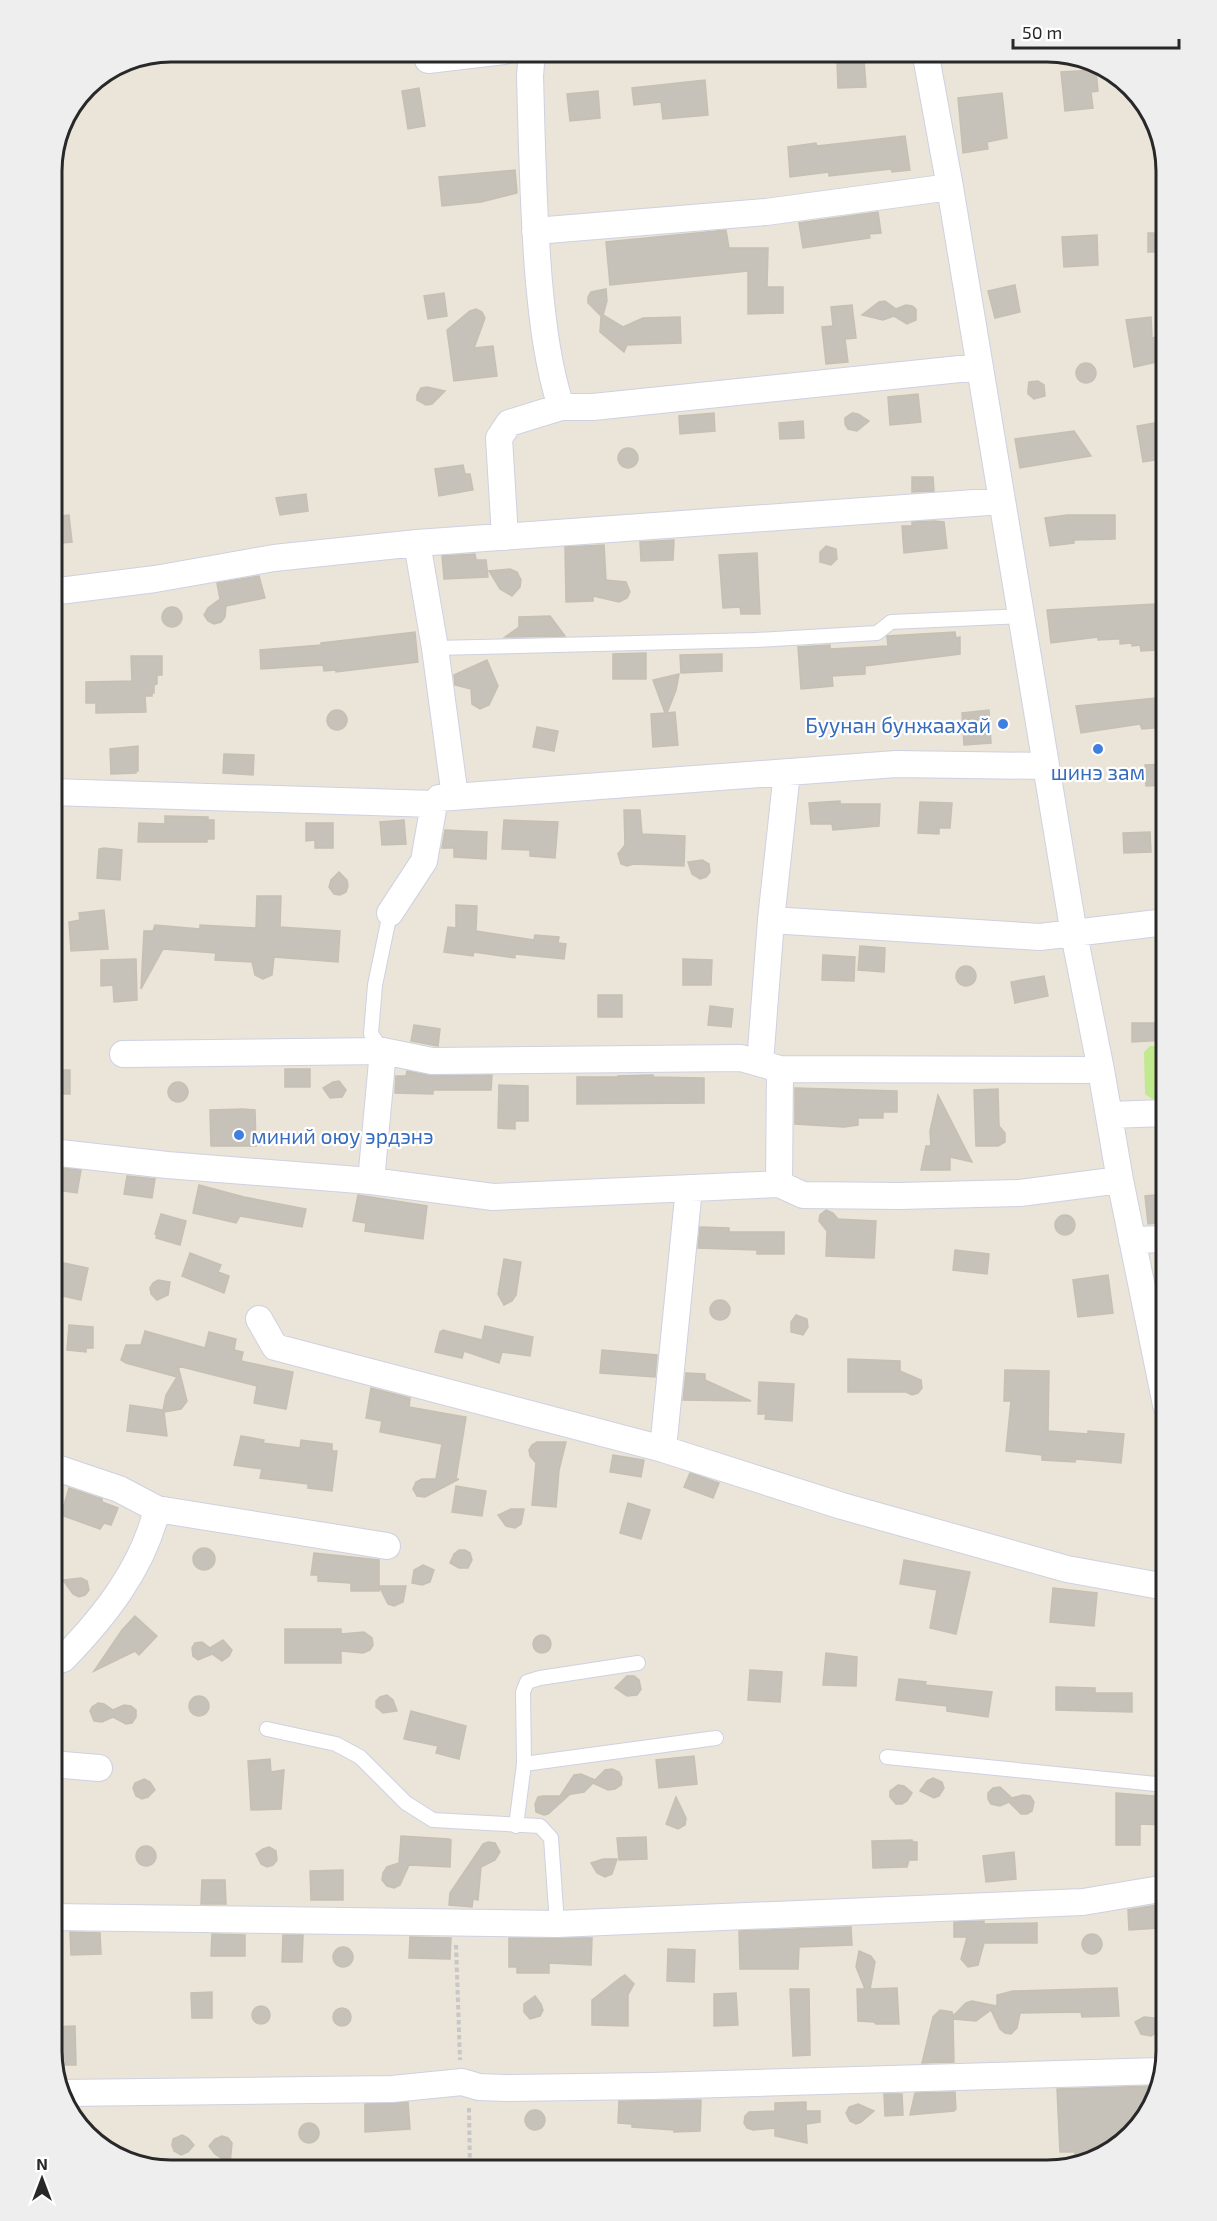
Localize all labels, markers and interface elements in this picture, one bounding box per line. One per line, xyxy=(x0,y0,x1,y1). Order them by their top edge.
scale bar xyxy=(1013,12,1180,50)
text: 50 m xyxy=(1022,21,1062,43)
place label: Буунан бунжаахай xyxy=(805,712,991,738)
marker: Буунан бунжаахай xyxy=(996,717,1010,731)
marker: шинэ зам xyxy=(1091,742,1105,756)
place label: шинэ зам xyxy=(1051,759,1145,784)
place label: миний оюу эрдэнэ xyxy=(251,1123,434,1149)
marker: миний оюу эрдэнэ xyxy=(232,1128,246,1142)
north arrow xyxy=(12,2149,72,2209)
text: N xyxy=(36,2154,48,2173)

